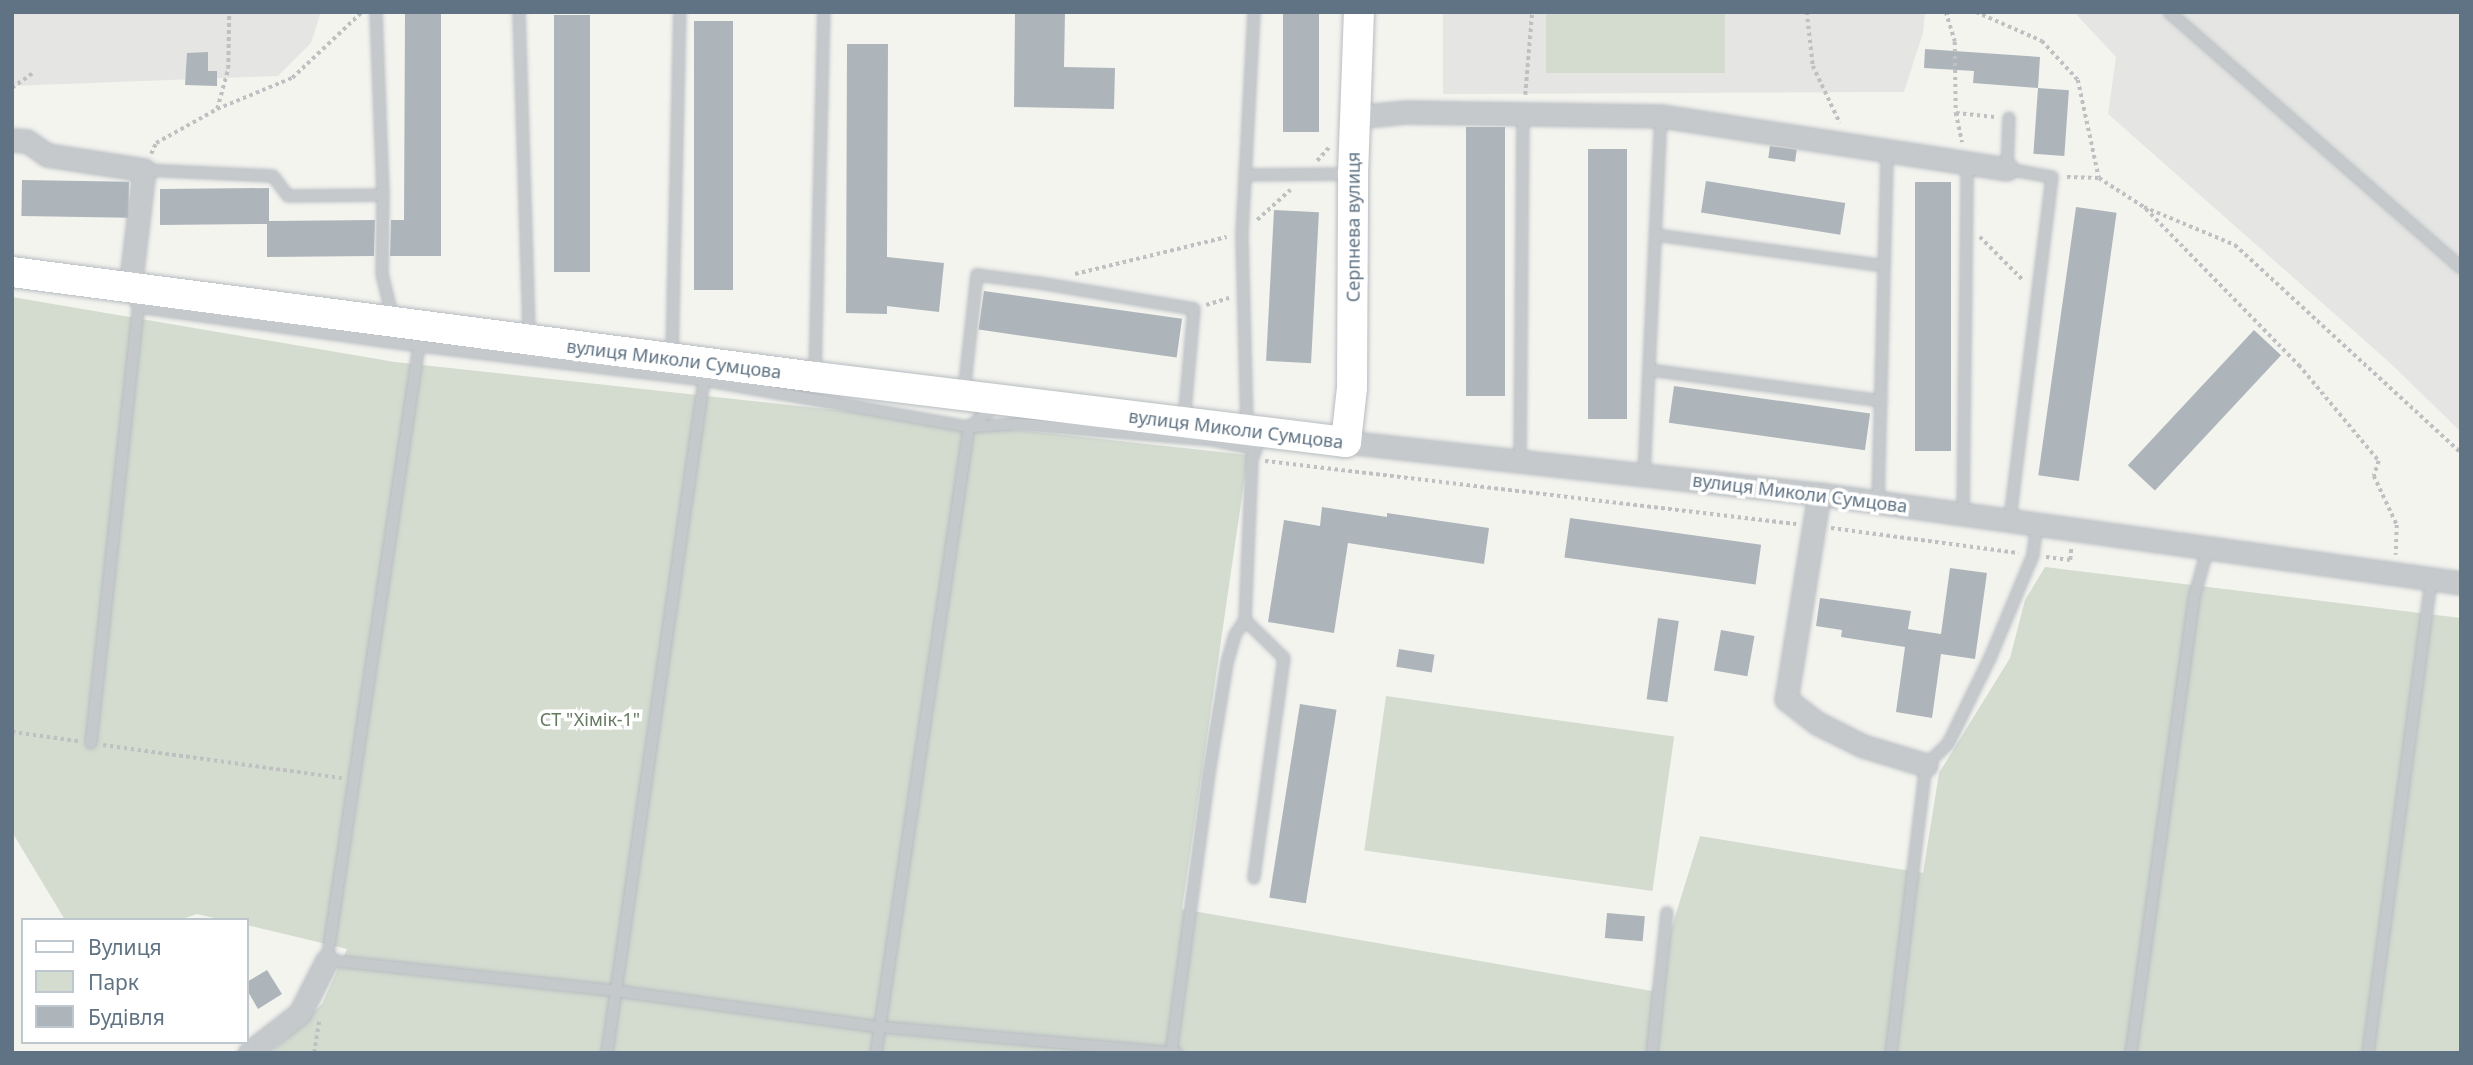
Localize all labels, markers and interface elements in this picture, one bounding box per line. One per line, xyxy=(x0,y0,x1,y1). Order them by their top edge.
street label: Серпнева вулиця xyxy=(1342,152,1364,302)
street label: вулиця Миколи Сумцова xyxy=(565,335,783,383)
street label: вулиця Миколи Сумцова xyxy=(1127,405,1345,453)
street label: вулиця Миколи Сумцова xyxy=(1691,469,1909,517)
park label: СТ "Хімік-1" xyxy=(540,708,640,730)
legend xyxy=(21,918,248,1044)
text: Вулиця xyxy=(88,933,162,961)
text: Парк xyxy=(88,968,139,996)
text: Будівля xyxy=(88,1003,165,1031)

